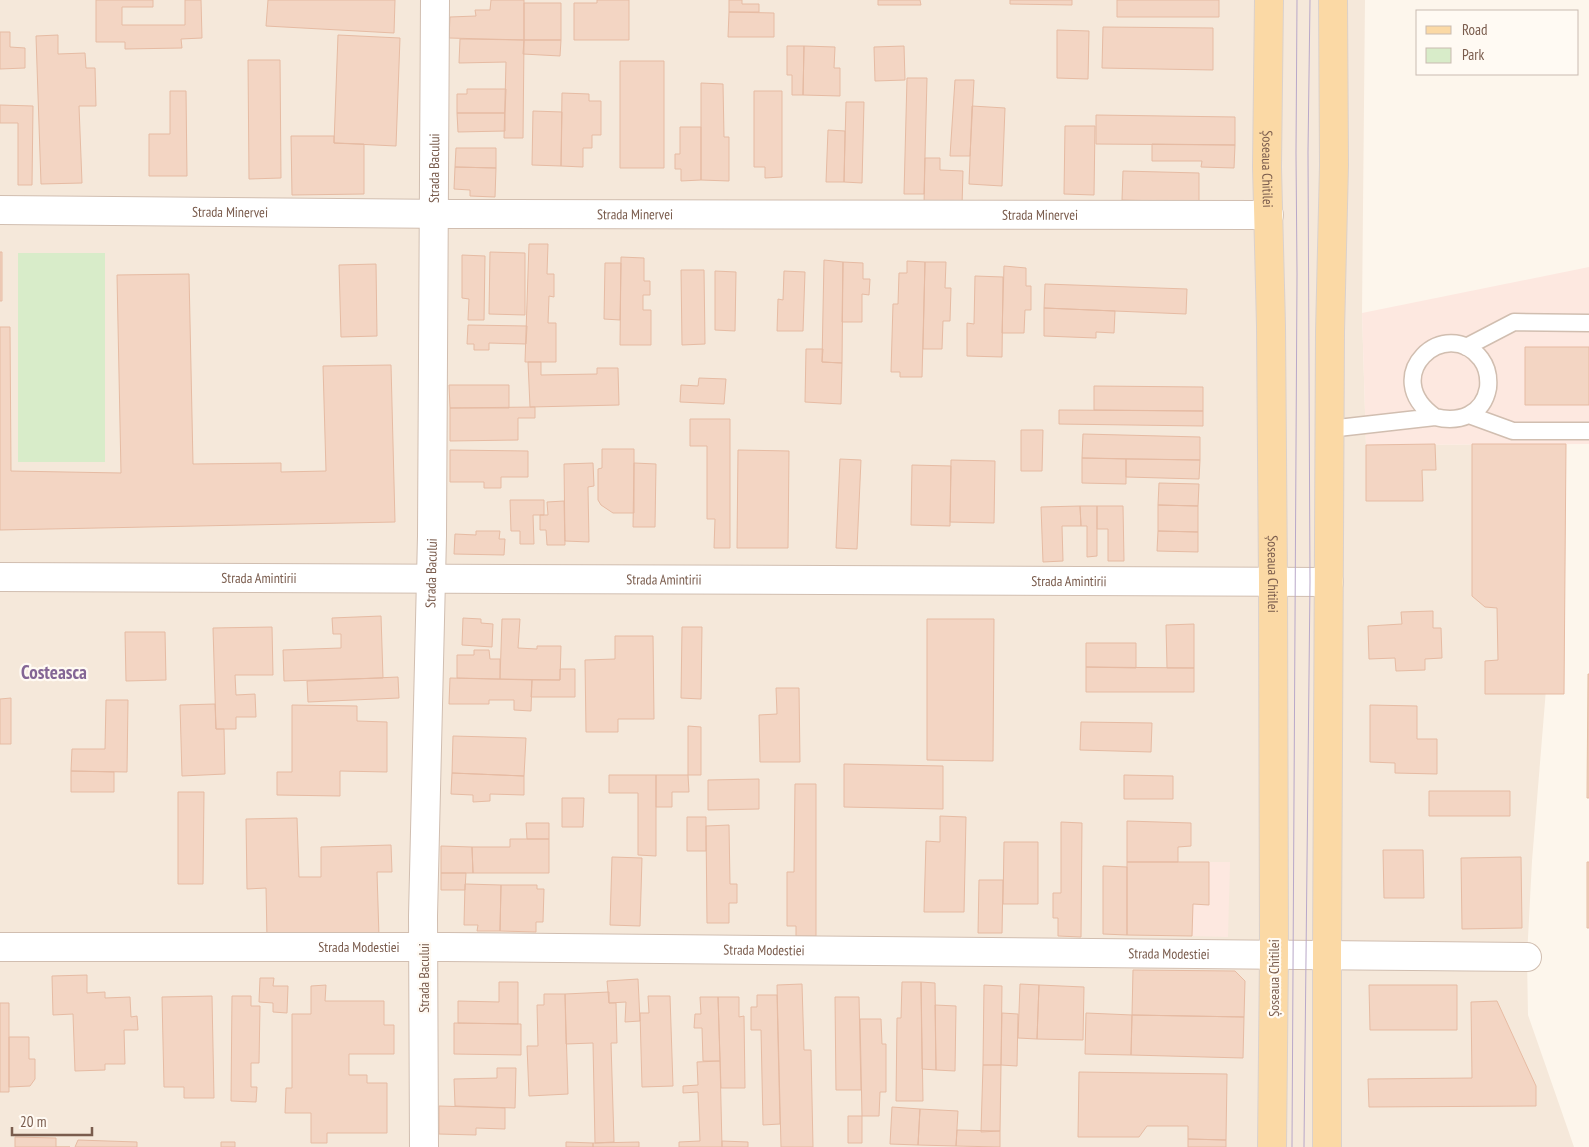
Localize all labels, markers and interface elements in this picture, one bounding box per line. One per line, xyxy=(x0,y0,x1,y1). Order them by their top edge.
legend xyxy=(1416,10,1579,75)
text: Road xyxy=(1462,20,1488,39)
text: Park xyxy=(1462,45,1484,64)
street label: Șoseaua Chitilei xyxy=(1258,130,1277,208)
street label: Strada Bacului xyxy=(425,133,443,203)
street label: Strada Minervei xyxy=(192,203,268,221)
street label: Strada Minervei xyxy=(597,205,673,223)
street label: Strada Minervei xyxy=(1002,206,1078,224)
street label: Șoseaua Chitilei xyxy=(1264,535,1282,613)
street label: Strada Bacului xyxy=(421,538,441,608)
street label: Strada Amintirii xyxy=(221,569,297,587)
street label: Strada Amintirii xyxy=(626,570,702,589)
street label: Strada Amintirii xyxy=(1031,572,1107,590)
district label: Costeasca xyxy=(21,660,87,684)
street label: Strada Modestiei xyxy=(318,938,400,956)
street label: Șoseaua Chitilei xyxy=(1265,939,1283,1017)
street label: Strada Modestiei xyxy=(723,941,805,959)
street label: Strada Bacului xyxy=(415,943,433,1013)
street label: Strada Modestiei xyxy=(1128,944,1210,963)
scale bar xyxy=(12,1104,92,1136)
text: 20 m xyxy=(20,1112,46,1131)

